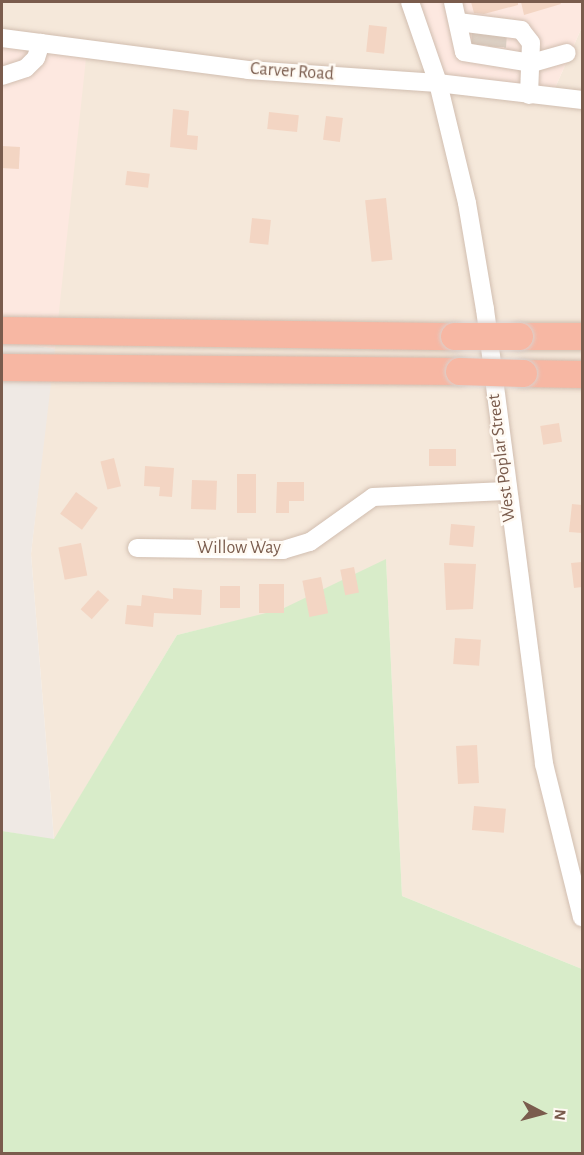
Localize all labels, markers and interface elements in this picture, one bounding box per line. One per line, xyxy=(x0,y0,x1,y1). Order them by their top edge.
street label: Carver Road xyxy=(249,58,335,86)
street label: West Poplar Street xyxy=(483,393,521,523)
street label: Willow Way xyxy=(197,537,281,559)
north arrow xyxy=(512,1083,572,1143)
text: N xyxy=(551,1109,568,1121)

